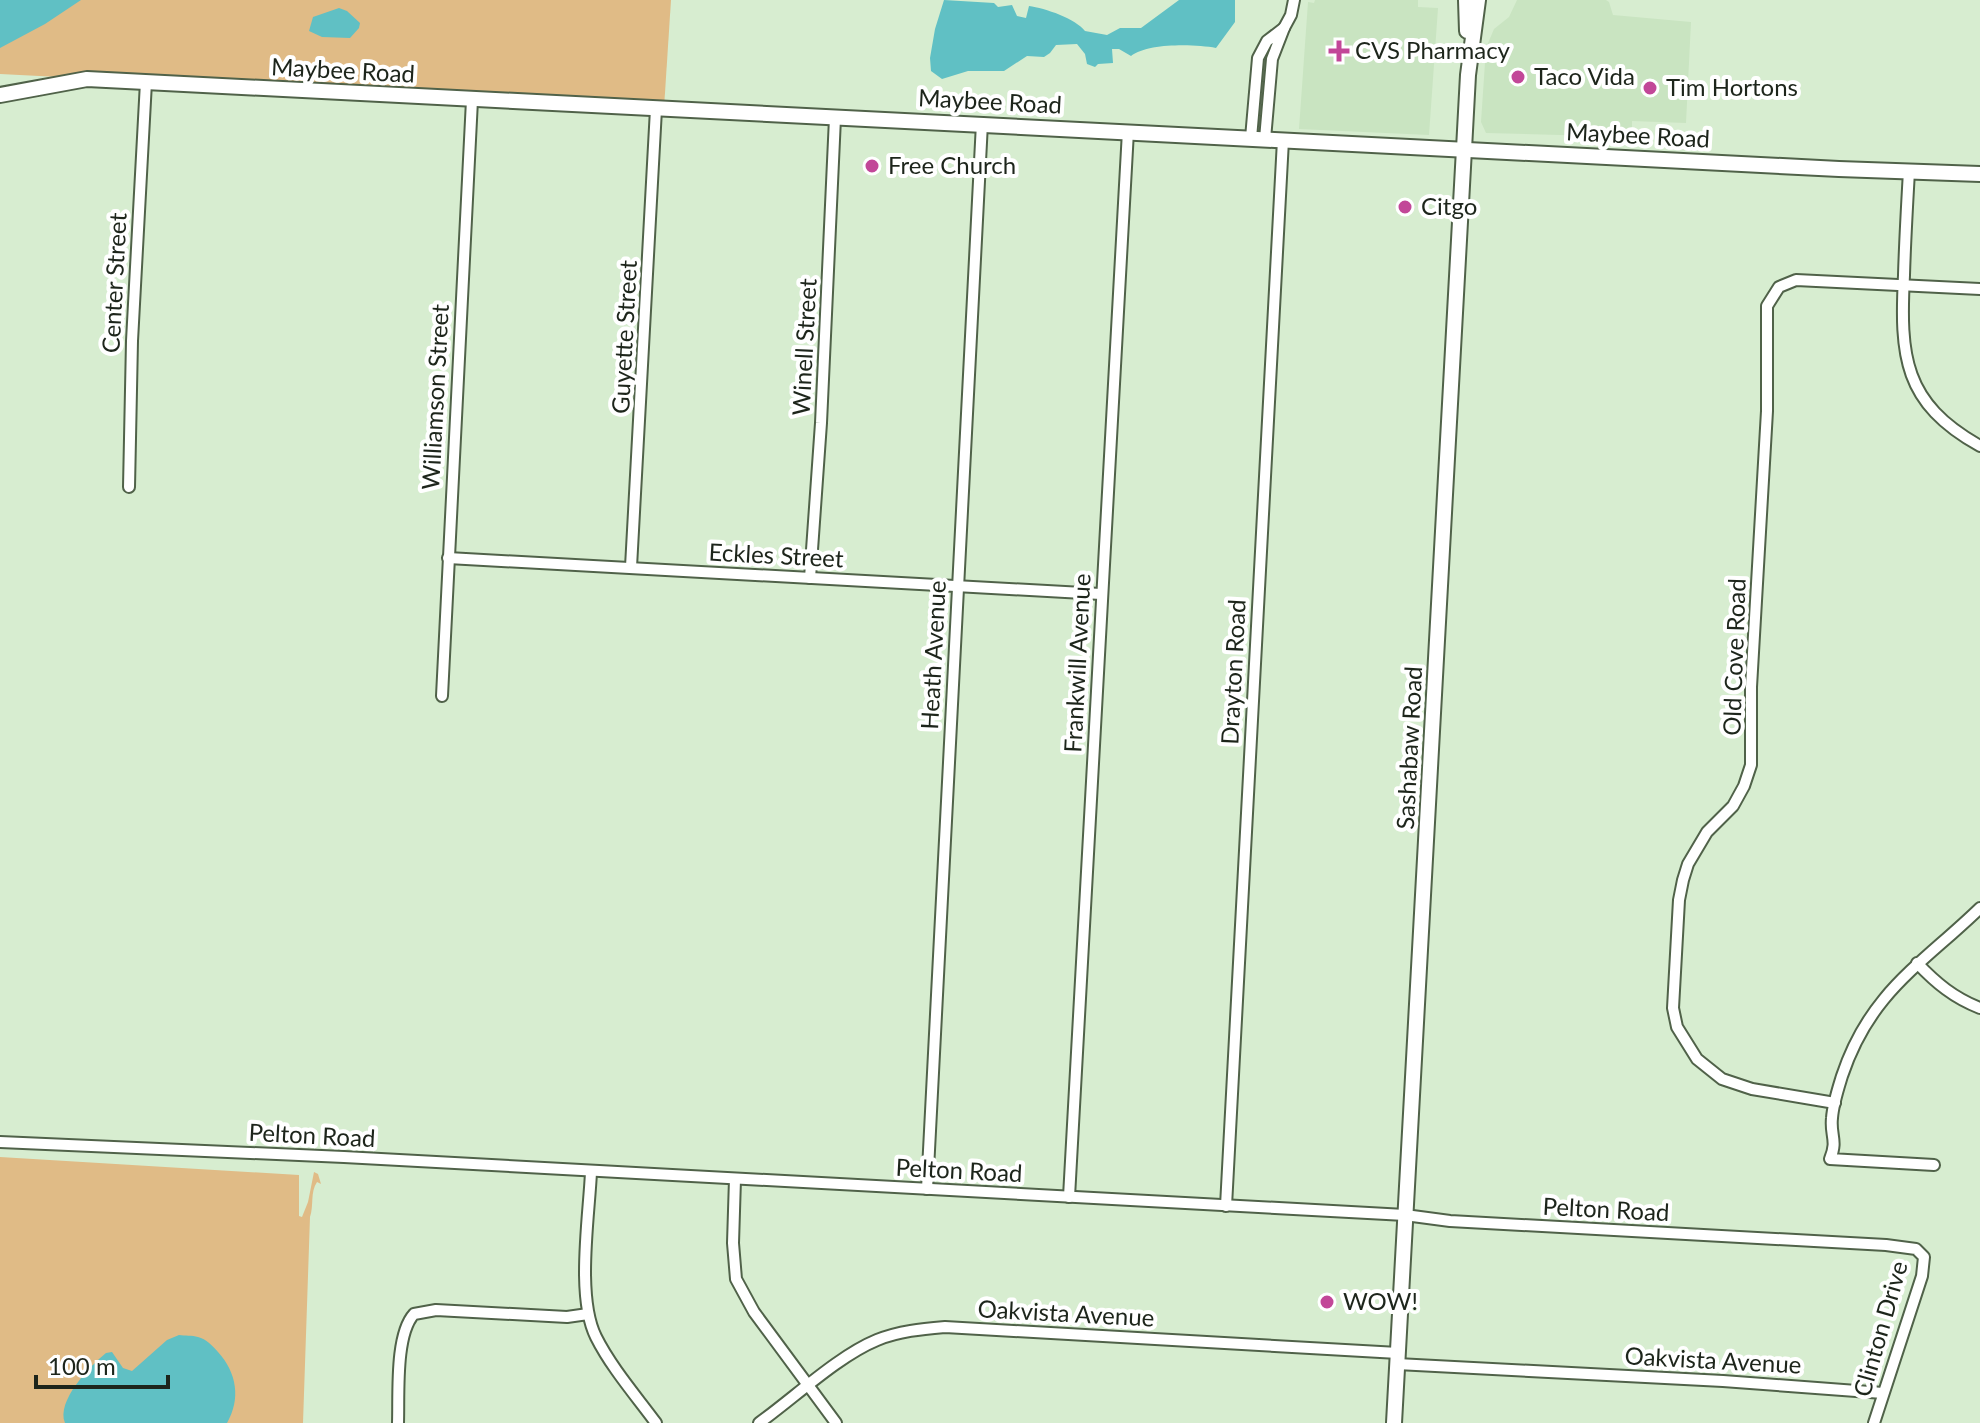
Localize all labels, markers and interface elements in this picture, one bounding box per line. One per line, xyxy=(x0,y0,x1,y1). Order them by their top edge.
place label: CVS Pharmacy xyxy=(1355,35,1511,64)
marker: CVS Pharmacy xyxy=(1330,42,1348,60)
street label: Maybee Road xyxy=(270,51,416,88)
place label: Taco Vida xyxy=(1534,61,1635,90)
marker: Taco Vida xyxy=(1509,68,1527,86)
place label: Tim Hortons xyxy=(1666,72,1798,101)
marker: Tim Hortons xyxy=(1641,79,1659,97)
street label: Maybee Road xyxy=(917,82,1063,119)
street label: Maybee Road xyxy=(1565,116,1711,153)
place label: Free Church xyxy=(888,150,1016,179)
marker: Free Church xyxy=(863,157,881,175)
place label: Citgo xyxy=(1421,191,1477,220)
marker: Citgo xyxy=(1396,198,1414,216)
street label: Center Street xyxy=(95,212,132,354)
street label: Guyette Street xyxy=(605,259,642,414)
street label: Winell Street xyxy=(785,277,822,416)
street label: Williamson Street xyxy=(415,303,454,491)
street label: Eckles Street xyxy=(708,536,845,573)
street label: Frankwill Avenue xyxy=(1057,573,1096,753)
street label: Old Cove Road xyxy=(1716,578,1751,736)
street label: Heath Avenue xyxy=(914,580,951,730)
street label: Drayton Road xyxy=(1214,599,1251,745)
street label: Sashabaw Road xyxy=(1390,666,1427,830)
street label: Pelton Road xyxy=(248,1117,376,1152)
street label: Pelton Road xyxy=(895,1152,1023,1187)
street label: Pelton Road xyxy=(1542,1191,1670,1226)
street label: Clinton Drive xyxy=(1846,1257,1913,1400)
place label: WOW! xyxy=(1343,1286,1418,1315)
street label: Oakvista Avenue xyxy=(977,1293,1155,1332)
marker: WOW! xyxy=(1318,1293,1336,1311)
scale bar xyxy=(36,1339,168,1389)
street label: Oakvista Avenue xyxy=(1624,1340,1802,1379)
text: 100 m xyxy=(48,1351,116,1380)

